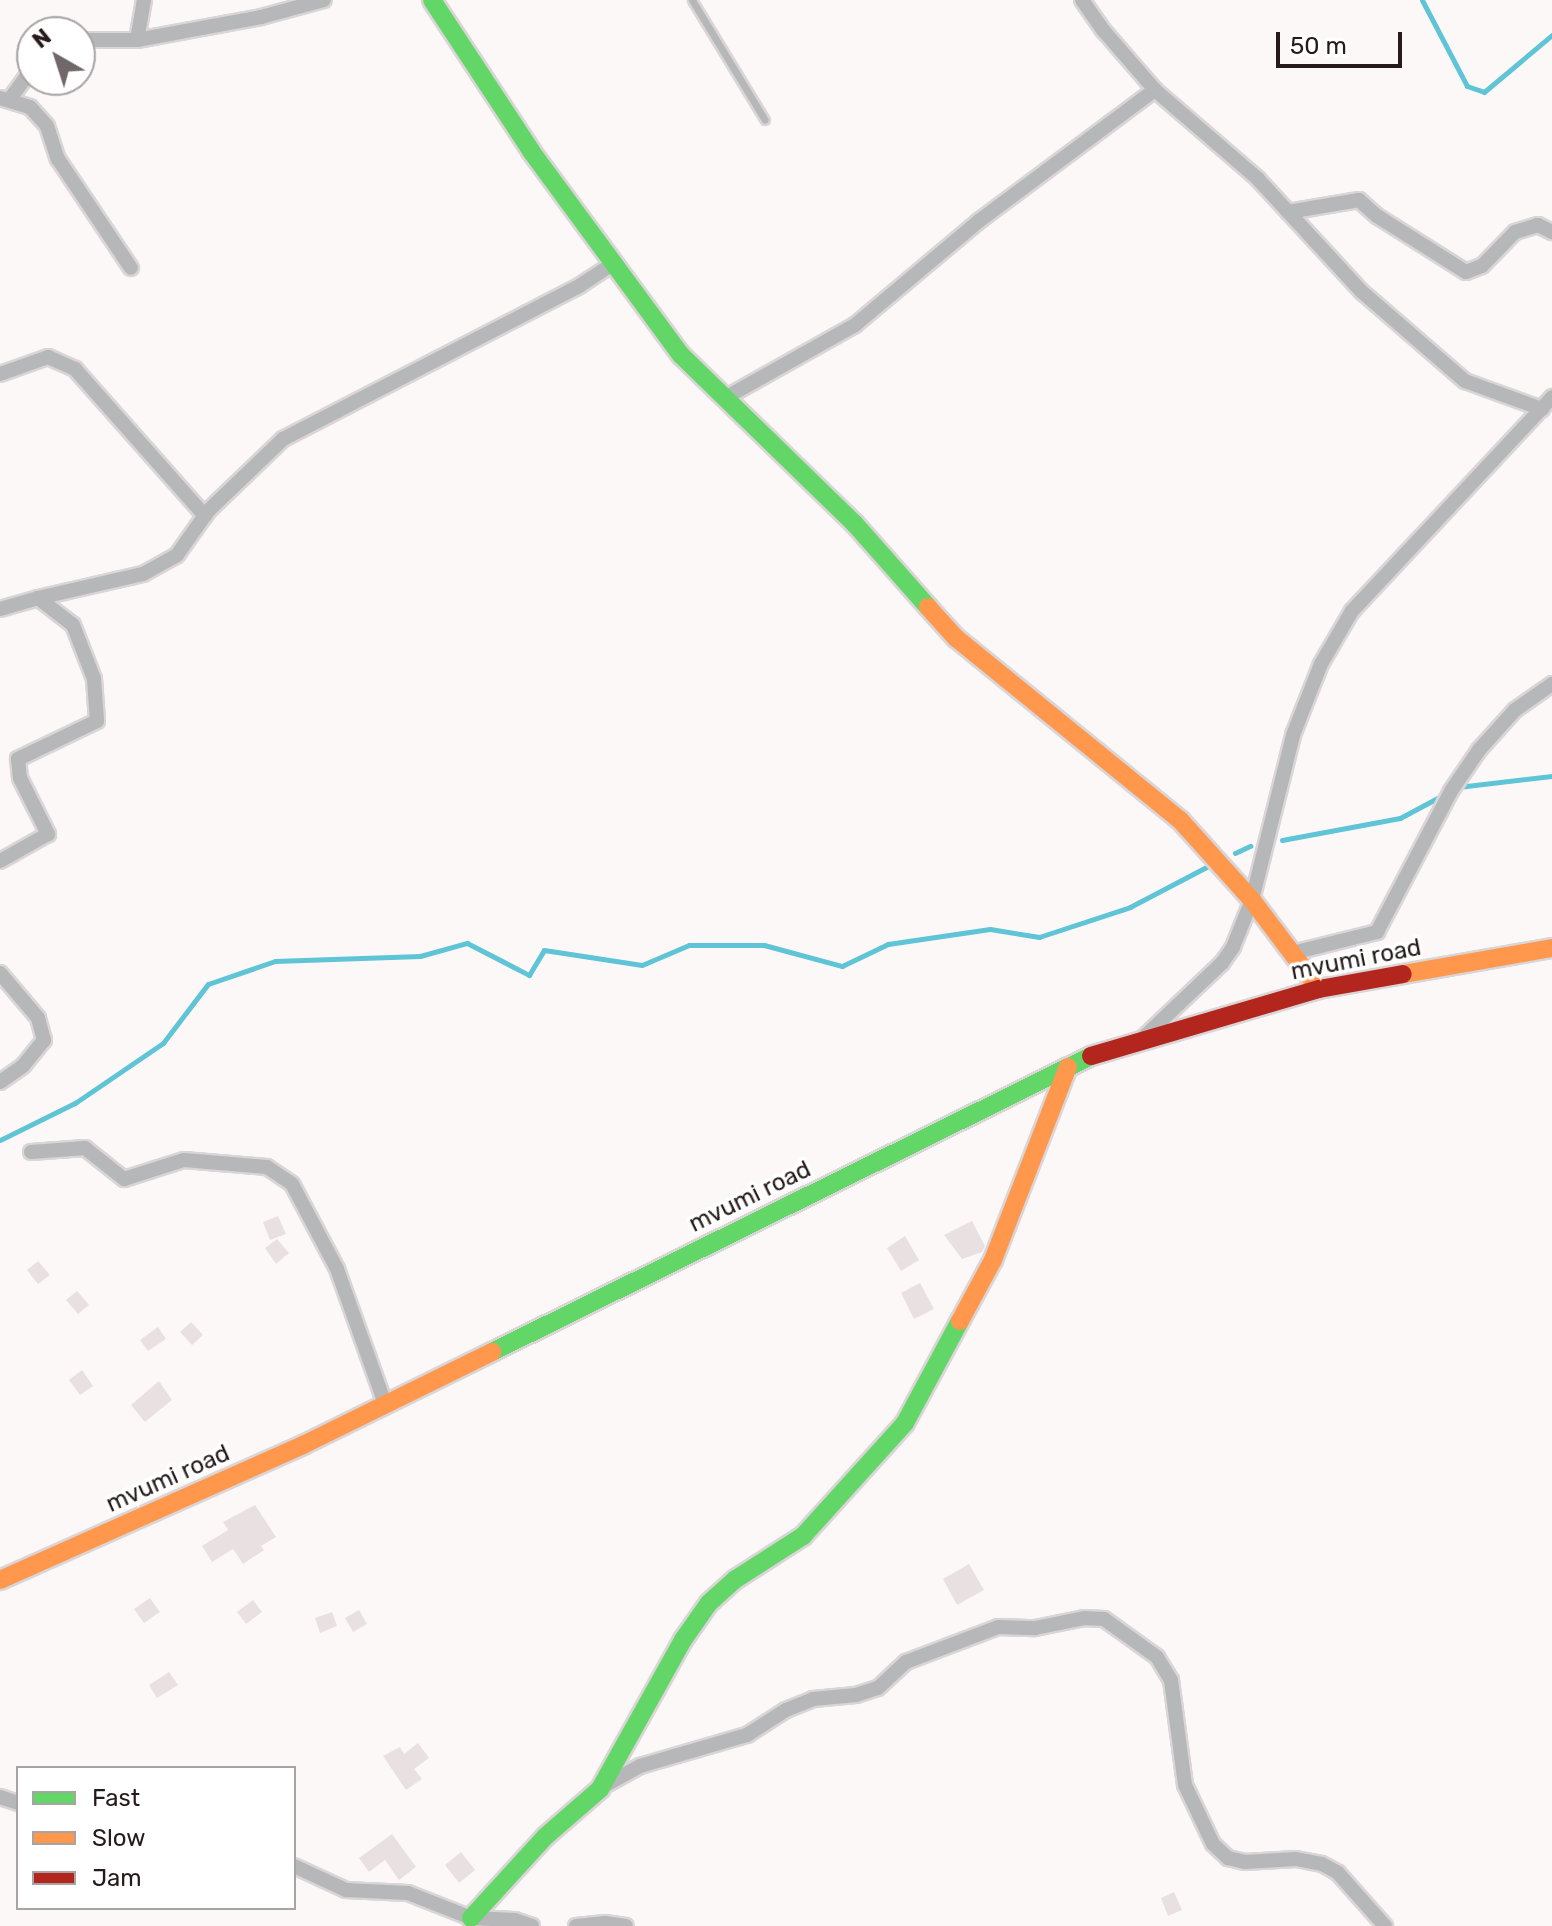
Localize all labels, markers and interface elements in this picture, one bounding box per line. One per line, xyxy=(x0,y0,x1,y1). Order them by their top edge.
north arrow xyxy=(16,16,96,96)
scale bar xyxy=(1280,16,1406,66)
text: N xyxy=(27,23,56,54)
text: 50 m xyxy=(1290,32,1347,60)
street label: mvumi road xyxy=(1288,933,1424,987)
street label: mvumi road xyxy=(684,1155,816,1239)
street label: mvumi road xyxy=(102,1439,234,1519)
legend xyxy=(16,1766,296,1910)
text: Fast xyxy=(92,1784,140,1812)
text: Slow xyxy=(92,1824,145,1852)
text: Jam xyxy=(92,1864,142,1892)

